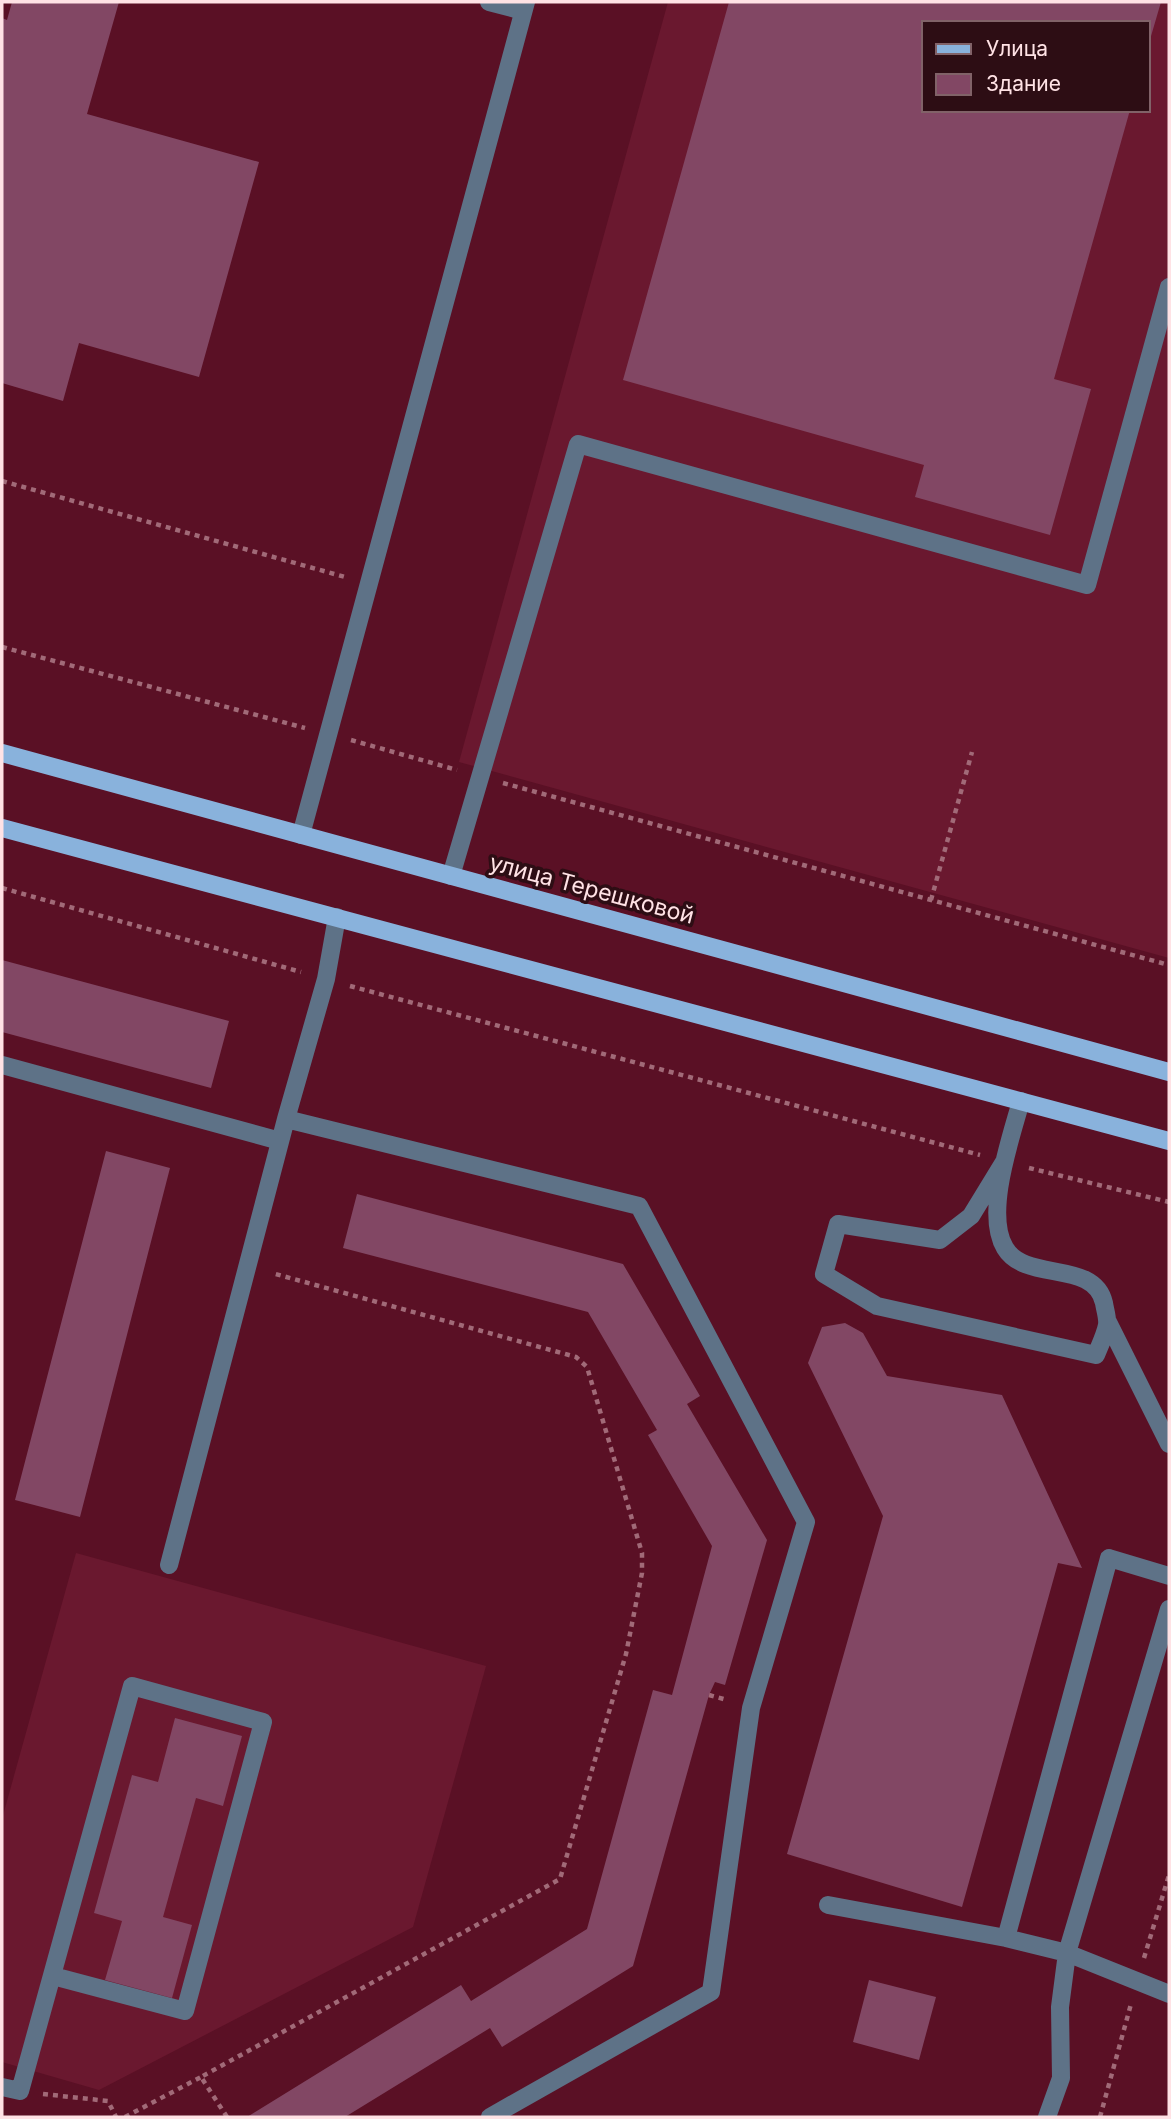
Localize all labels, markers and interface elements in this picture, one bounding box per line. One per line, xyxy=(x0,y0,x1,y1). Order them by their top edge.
legend xyxy=(922,21,1150,112)
text: Улица xyxy=(986,36,1048,61)
text: Здание xyxy=(986,71,1061,96)
street label: улица Терешковой xyxy=(487,848,697,930)

